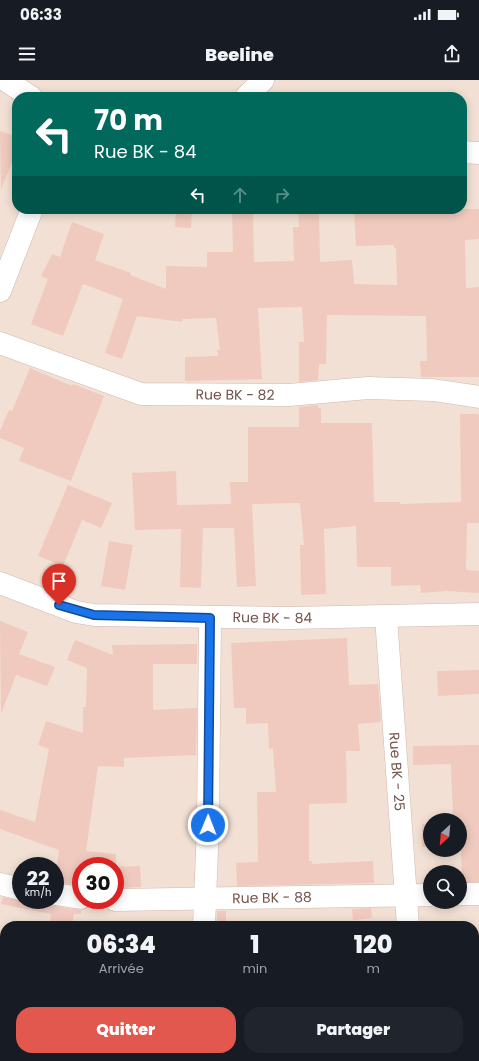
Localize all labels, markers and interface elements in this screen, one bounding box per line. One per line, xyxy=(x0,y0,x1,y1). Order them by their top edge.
text: 06:33 xyxy=(20,4,62,25)
text: Beeline xyxy=(205,42,274,67)
icon: menu xyxy=(16,43,38,65)
icon: share xyxy=(441,43,463,65)
text: 70 m xyxy=(94,101,163,140)
icon: left xyxy=(28,108,80,160)
text: Rue BK - 84 xyxy=(94,139,196,164)
icon: left xyxy=(187,184,209,206)
icon: ahead xyxy=(229,184,251,206)
icon: right xyxy=(271,184,293,206)
street label: Rue BK - 82 xyxy=(195,384,275,405)
pin xyxy=(42,564,76,605)
icon: arrive xyxy=(48,570,70,592)
street label: Rue BK - 84 xyxy=(232,607,313,628)
street label: Rue BK - 25 xyxy=(384,732,410,812)
position arrow xyxy=(187,804,229,846)
north arrow xyxy=(423,813,467,857)
map controls xyxy=(423,813,467,909)
speed limit sign: 30 xyxy=(72,857,124,909)
text: 22 xyxy=(27,864,49,892)
button: search xyxy=(423,865,467,909)
text: km/h xyxy=(25,885,51,900)
street label: Rue BK - 88 xyxy=(232,887,312,908)
text: 06:34 xyxy=(86,928,156,961)
text: 1 xyxy=(250,928,260,961)
text: 120 xyxy=(354,928,393,961)
text: Arrivée xyxy=(99,959,144,978)
text: min xyxy=(242,959,267,978)
text: m xyxy=(366,959,380,978)
button: Quitter xyxy=(16,1007,236,1053)
button: Partager xyxy=(244,1007,463,1053)

